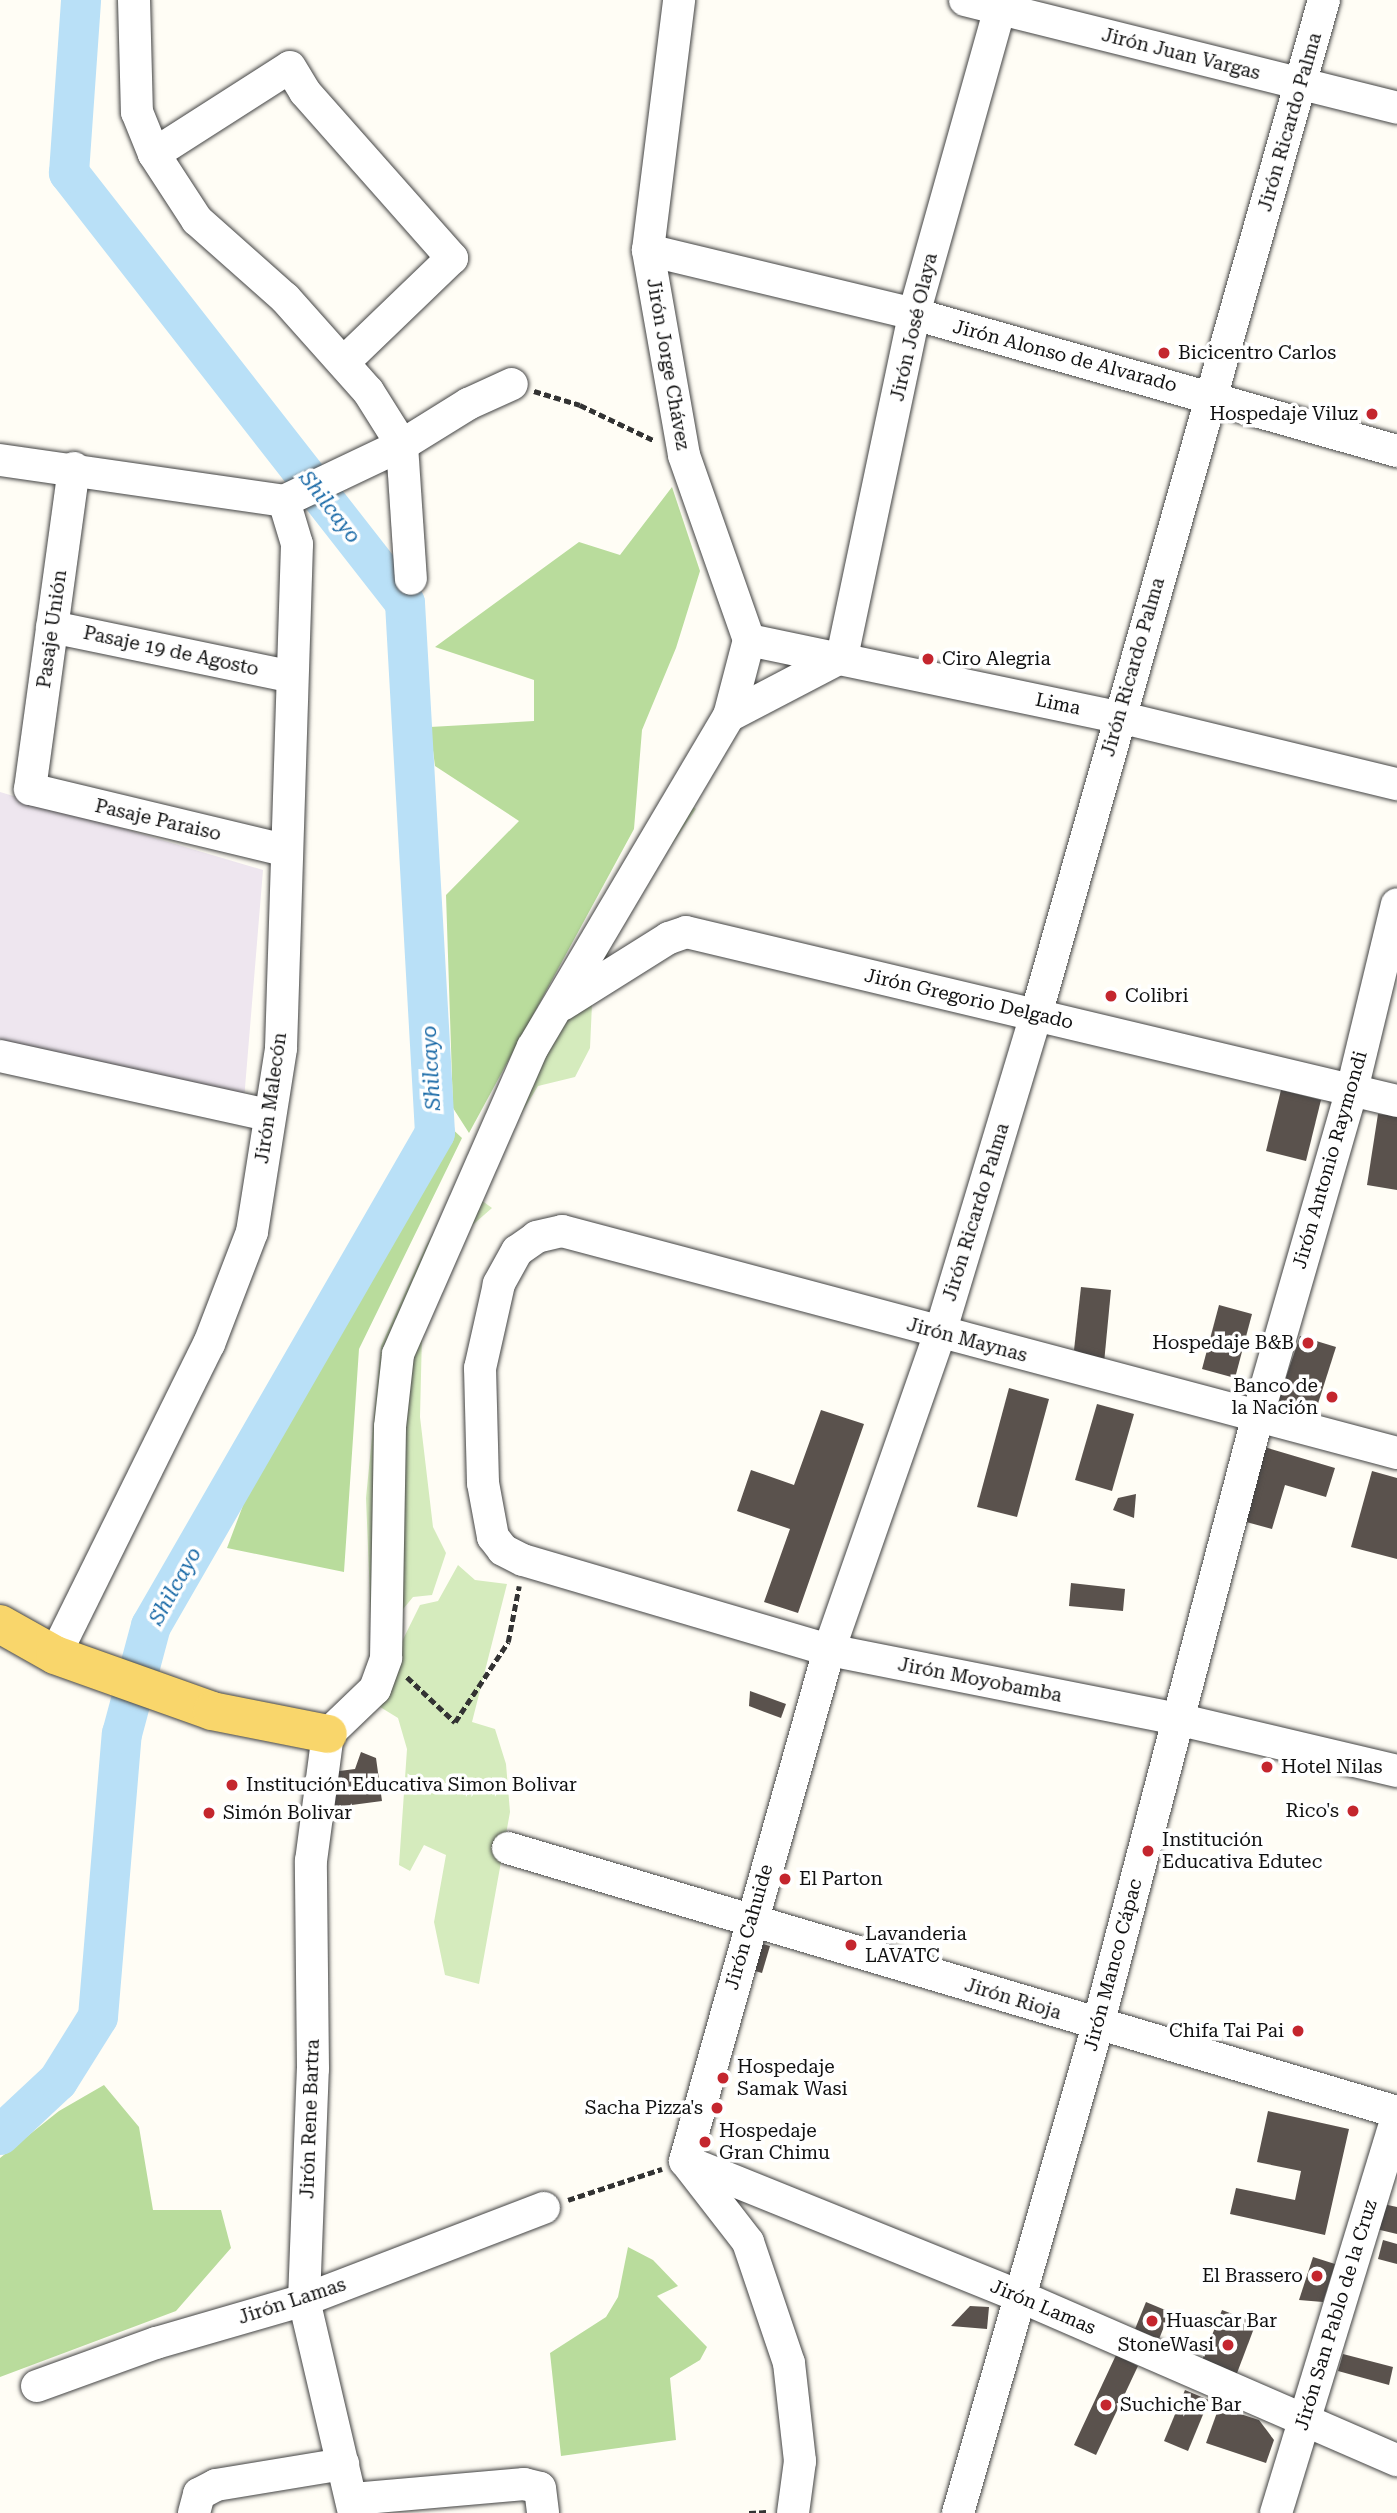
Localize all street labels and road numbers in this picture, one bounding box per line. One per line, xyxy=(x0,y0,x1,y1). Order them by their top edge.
street label: Jirón Juan Vargas xyxy=(1099,23,1263,85)
street label: Jirón Ricardo Palma xyxy=(1254,30,1326,214)
street label: Jirón José Olaya xyxy=(886,251,942,403)
street label: Jirón Jorge Chávez xyxy=(642,276,694,452)
street label: Jirón Alonso de Alvarado xyxy=(950,315,1180,397)
street label: Pasaje Unión xyxy=(32,568,72,690)
street label: Jirón Ricardo Palma xyxy=(1097,575,1169,759)
street label: Pasaje 19 de Agosto xyxy=(81,621,261,681)
street label: Lima xyxy=(1033,688,1083,720)
street label: Pasaje Paraiso xyxy=(93,794,223,846)
street label: Jirón Gregorio Delgado xyxy=(862,964,1076,1034)
street label: Jirón Malecón xyxy=(251,1031,291,1165)
street label: Jirón Antonio Raymondi xyxy=(1288,1048,1372,1272)
street label: Jirón Ricardo Palma xyxy=(938,1120,1014,1304)
street label: Jirón Maynas xyxy=(904,1313,1030,1367)
street label: Jirón Moyobamba xyxy=(896,1653,1064,1707)
street label: Jirón Cahuide xyxy=(720,1862,778,1992)
street label: Jirón Manco Cápac xyxy=(1079,1876,1147,2054)
street label: Jirón Rioja xyxy=(962,1973,1064,2025)
street label: Jirón Rene Bartra xyxy=(296,2039,324,2199)
street label: Jirón San Pablo de la Cruz xyxy=(1290,2197,1382,2433)
street label: Jirón Lamas xyxy=(235,2273,349,2329)
street label: Jirón Lamas xyxy=(987,2275,1099,2339)

